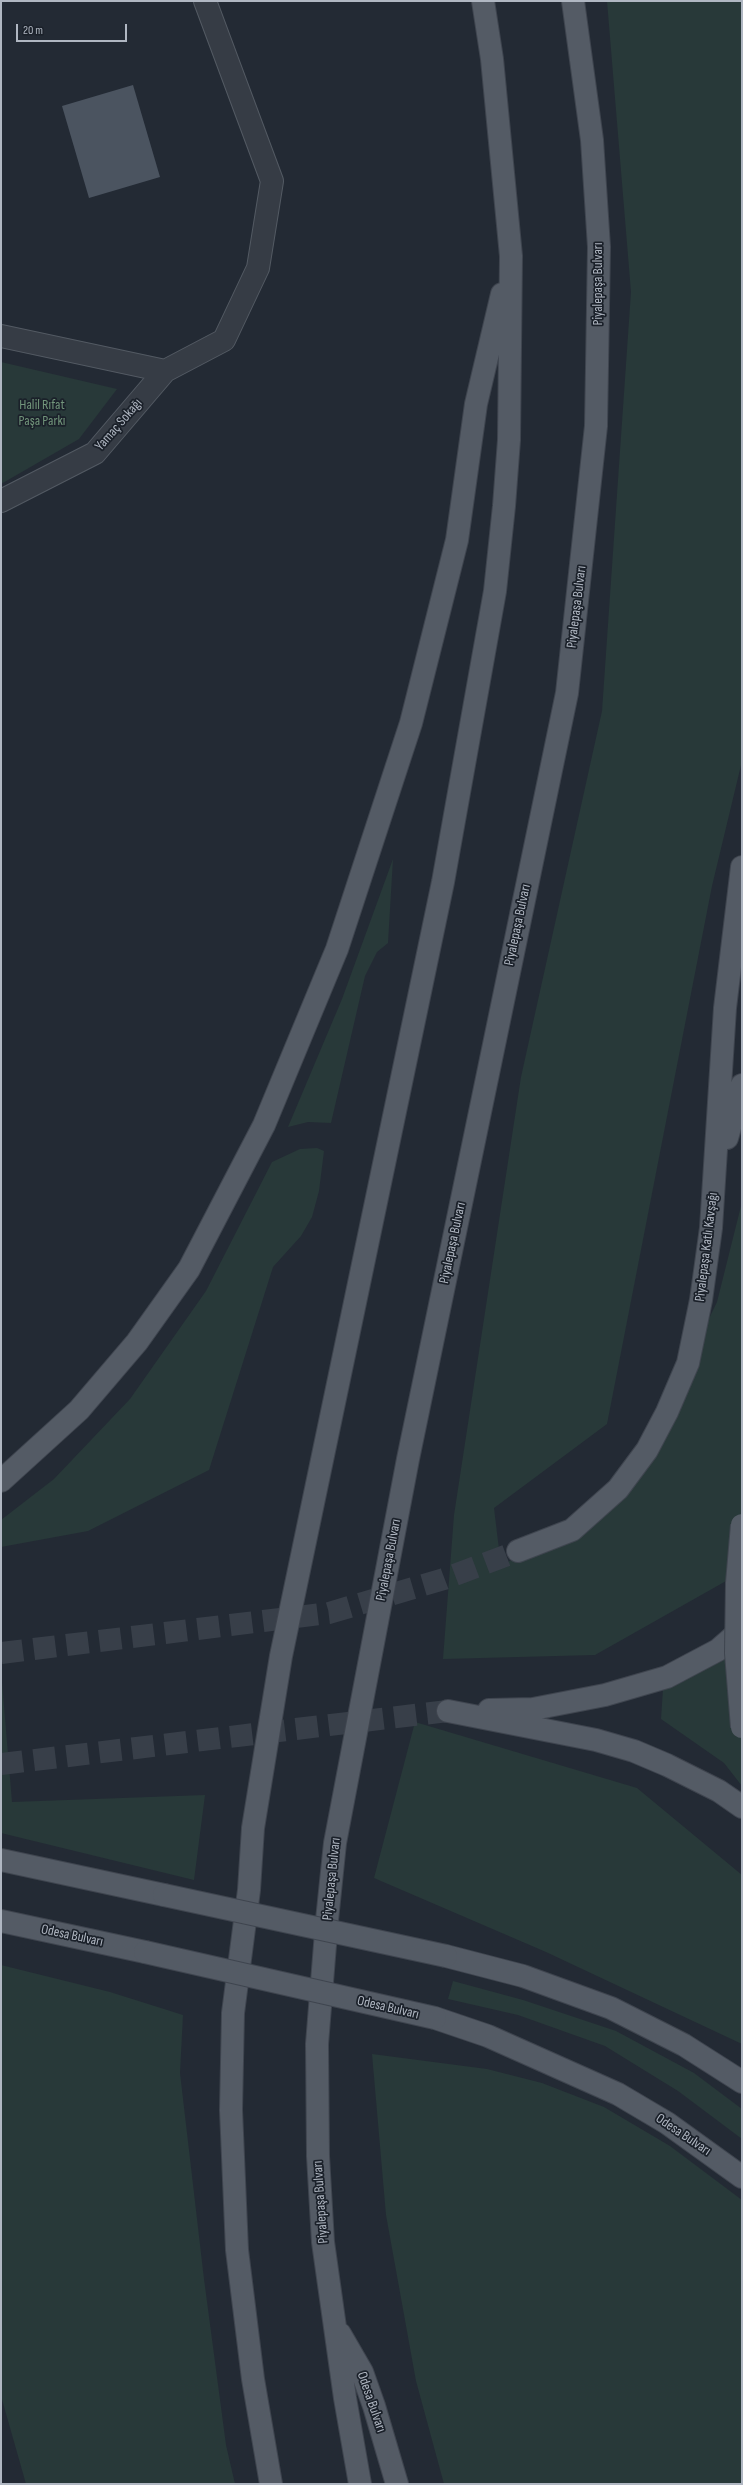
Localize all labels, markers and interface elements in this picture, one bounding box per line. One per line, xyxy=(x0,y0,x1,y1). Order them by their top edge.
scale bar xyxy=(18,16,129,42)
text: 20 m xyxy=(23,23,43,38)
street label: Piyalepaşa Bulvarı xyxy=(590,243,606,325)
street label: Yamaç Sokağı xyxy=(92,396,146,454)
park label: Halil Rıfat Paşa Parkı xyxy=(19,397,65,430)
street label: Piyalepaşa Bulvarı xyxy=(564,565,590,649)
street label: Piyalepaşa Bulvarı xyxy=(501,883,535,967)
street label: Piyalepaşa Katlı Kavşağı xyxy=(692,1191,722,1303)
street label: Piyalepaşa Bulvarı xyxy=(436,1201,470,1285)
street label: Piyalepaşa Bulvarı xyxy=(373,1518,405,1602)
street label: Piyalepaşa Bulvarı xyxy=(319,1837,345,1921)
street label: Odesa Bulvarı xyxy=(40,1921,104,1951)
street label: Odesa Bulvarı xyxy=(355,1993,421,2023)
street label: Odesa Bulvarı xyxy=(652,2110,714,2160)
street label: Piyalepaşa Bulvarı xyxy=(310,2160,332,2244)
street label: Odesa Bulvarı xyxy=(353,2370,389,2434)

